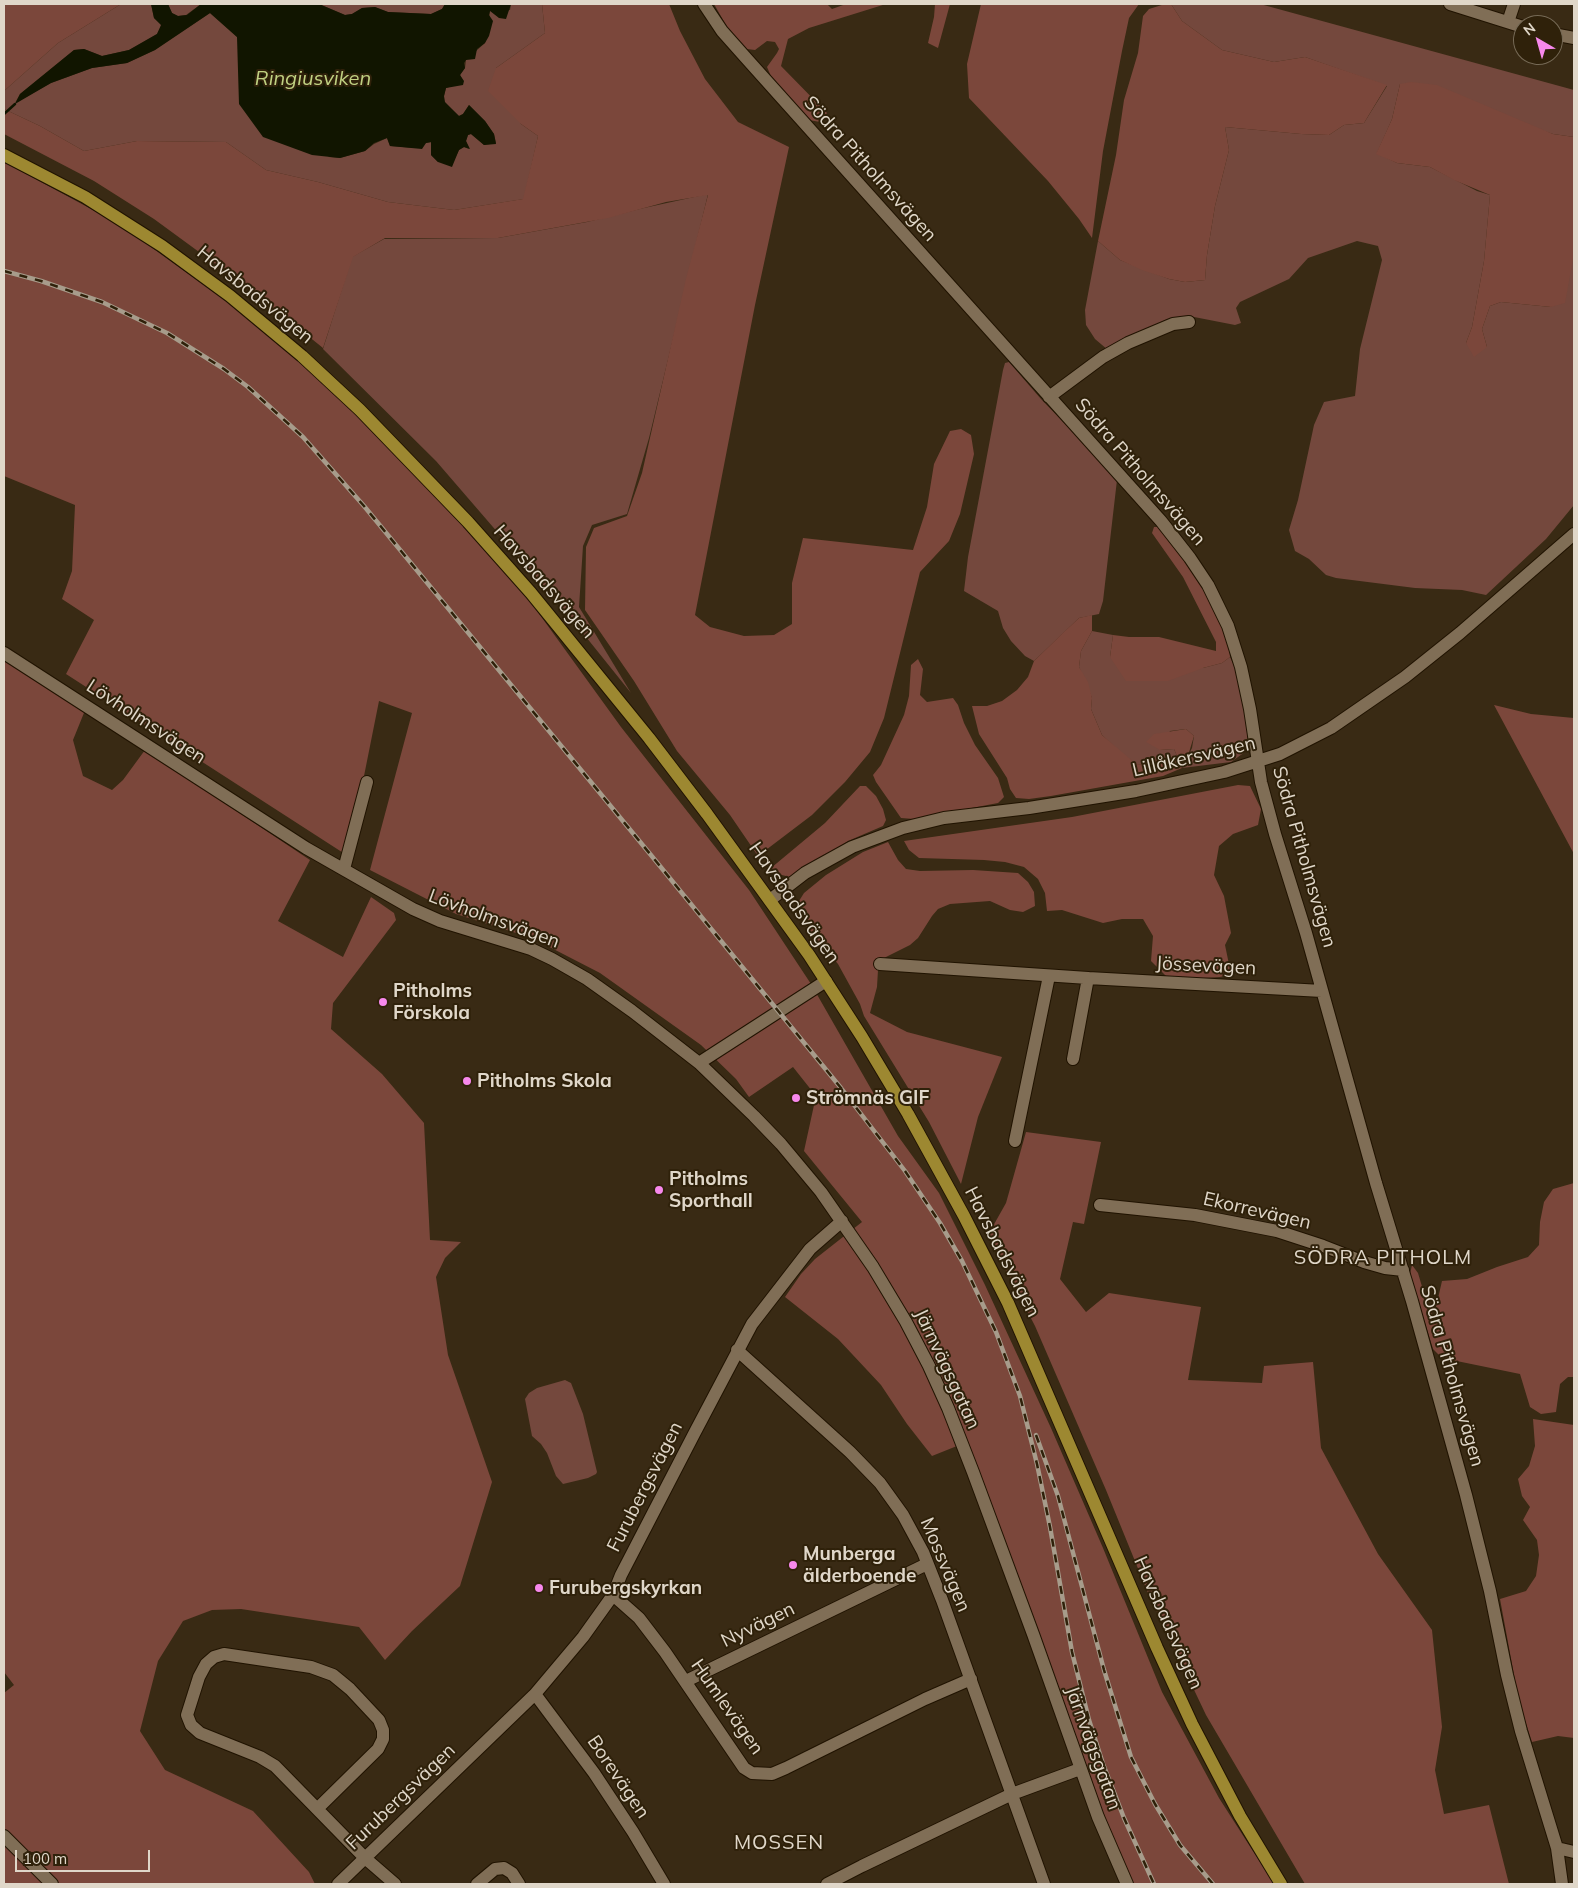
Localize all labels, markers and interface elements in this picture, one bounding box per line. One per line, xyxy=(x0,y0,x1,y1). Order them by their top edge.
north arrow xyxy=(1513,15,1563,65)
text: N xyxy=(1520,19,1539,39)
water label: Ringiusviken xyxy=(255,67,371,91)
street label: Södra Pitholmsvägen xyxy=(799,92,941,246)
street label: Havsbadsvägen xyxy=(192,241,318,349)
street label: Södra Pitholmsvägen xyxy=(1070,394,1210,550)
street label: Havsbadsvägen xyxy=(488,521,600,643)
street label: Lövholmsvägen xyxy=(82,675,210,769)
street label: Lillåkersvägen xyxy=(1130,732,1258,782)
street label: Södra Pitholmsvägen xyxy=(1267,764,1341,950)
street label: Havsbadsvägen xyxy=(744,838,844,968)
street label: Lövholmsvägen xyxy=(425,885,563,953)
street label: Jössevägen xyxy=(1155,952,1257,980)
place label: Pitholms Förskola xyxy=(393,980,472,1024)
marker: Pitholms Förskola xyxy=(377,996,389,1008)
place label: Pitholms Skola xyxy=(477,1070,612,1092)
marker: Pitholms Skola xyxy=(461,1075,473,1087)
place label: Strömnäs GIF xyxy=(806,1087,929,1109)
marker: Strömnäs GIF xyxy=(790,1092,802,1104)
place label: Pitholms Sporthall xyxy=(669,1168,753,1212)
street label: Havsbadsvägen xyxy=(959,1183,1045,1321)
marker: Pitholms Sporthall xyxy=(653,1184,665,1196)
street label: Ekorrevägen xyxy=(1201,1188,1313,1234)
district label: SÖDRA PITHOLM xyxy=(1292,1246,1474,1270)
street label: Södra Pitholmsvägen xyxy=(1415,1283,1489,1469)
street label: Järnvägsgatan xyxy=(909,1305,985,1433)
street label: Furubergsvägen xyxy=(602,1418,688,1556)
street label: Mossvägen xyxy=(915,1514,975,1616)
place label: Munberga älderboende xyxy=(803,1543,916,1587)
street label: Havsbadsvägen xyxy=(1128,1553,1208,1693)
marker: Munberga älderboende xyxy=(787,1559,799,1571)
place label: Furubergskyrkan xyxy=(549,1577,702,1599)
marker: Furubergskyrkan xyxy=(533,1582,545,1594)
street label: Nyvägen xyxy=(718,1597,798,1653)
street label: Humlevägen xyxy=(686,1655,768,1759)
street label: Järnvägsgatan xyxy=(1060,1683,1126,1813)
street label: Borevägen xyxy=(582,1731,654,1823)
street label: Furubergsvägen xyxy=(342,1739,460,1855)
district label: MOSSEN xyxy=(733,1831,825,1855)
scale bar xyxy=(18,1840,152,1872)
text: 100 m xyxy=(23,1849,67,1868)

